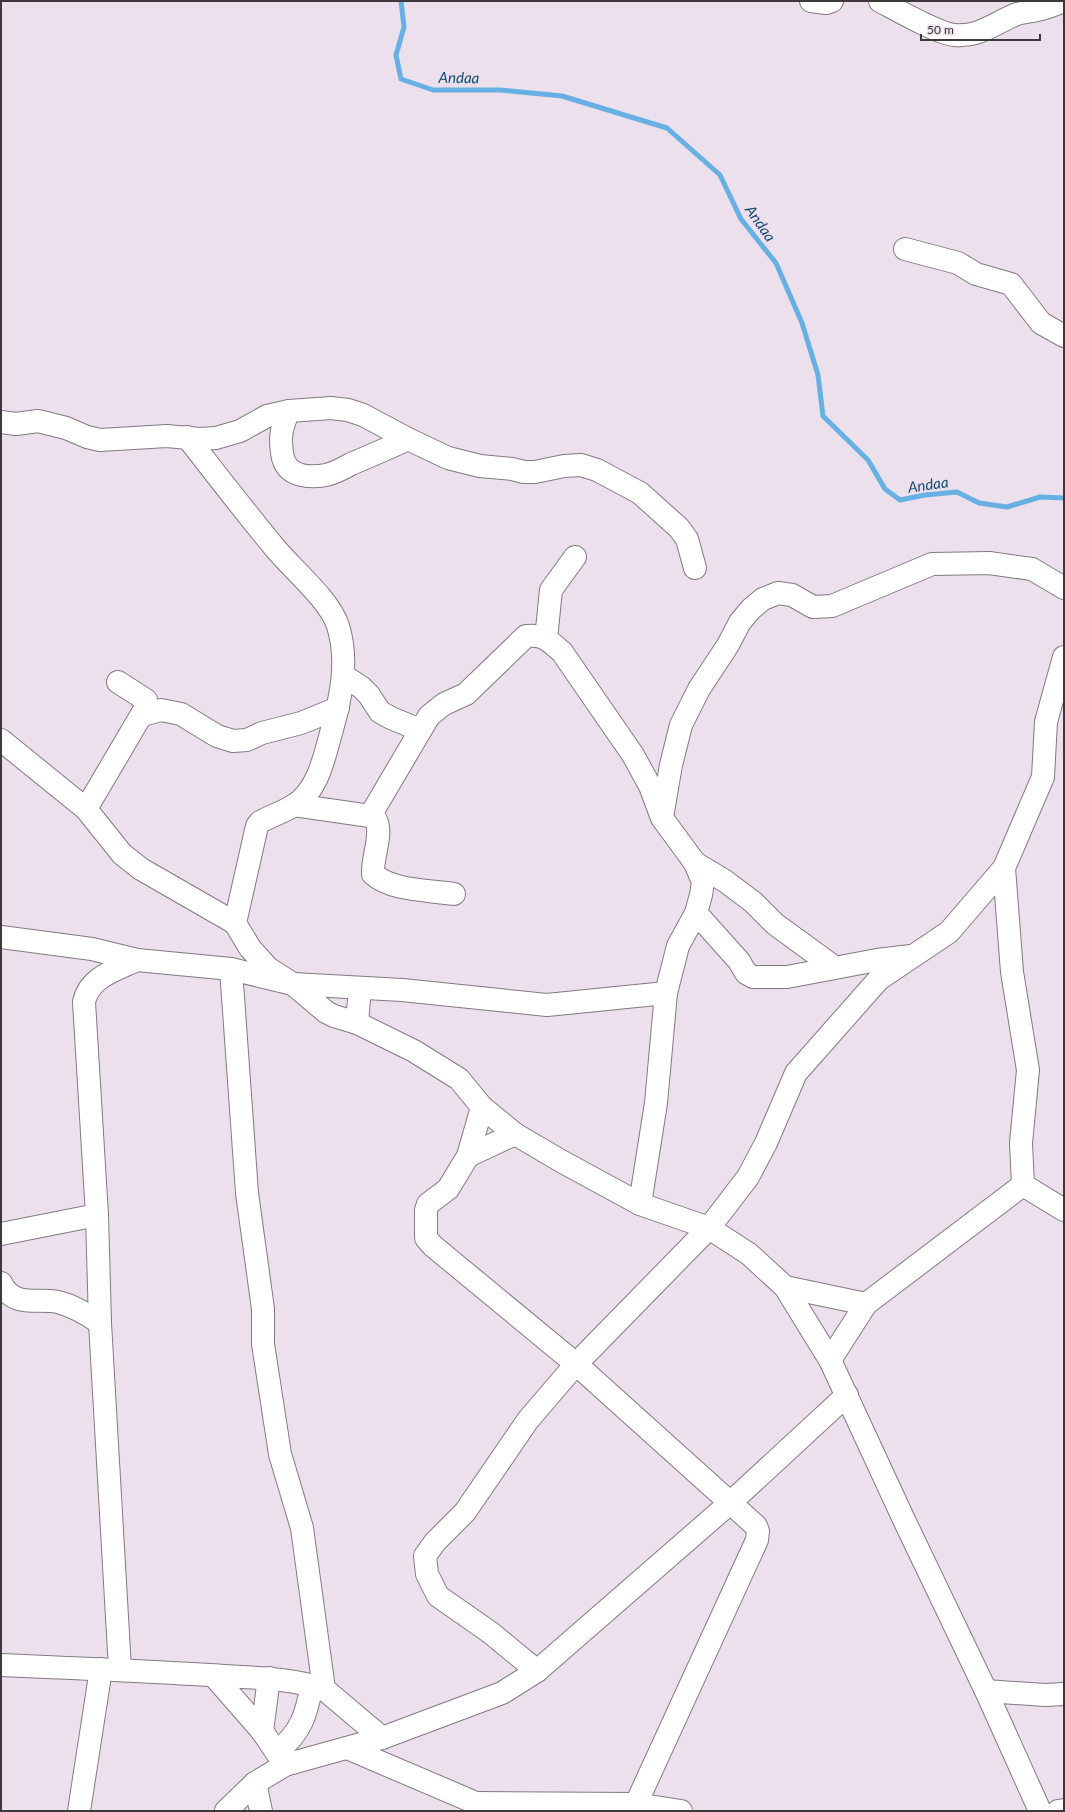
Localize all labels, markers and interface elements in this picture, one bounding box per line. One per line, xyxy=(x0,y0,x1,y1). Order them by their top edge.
scale bar xyxy=(921,16,1040,42)
text: 50 m xyxy=(927,22,954,37)
water label: Andaa xyxy=(438,68,480,86)
water label: Andaa xyxy=(741,200,780,245)
water label: Andaa xyxy=(906,472,950,496)

